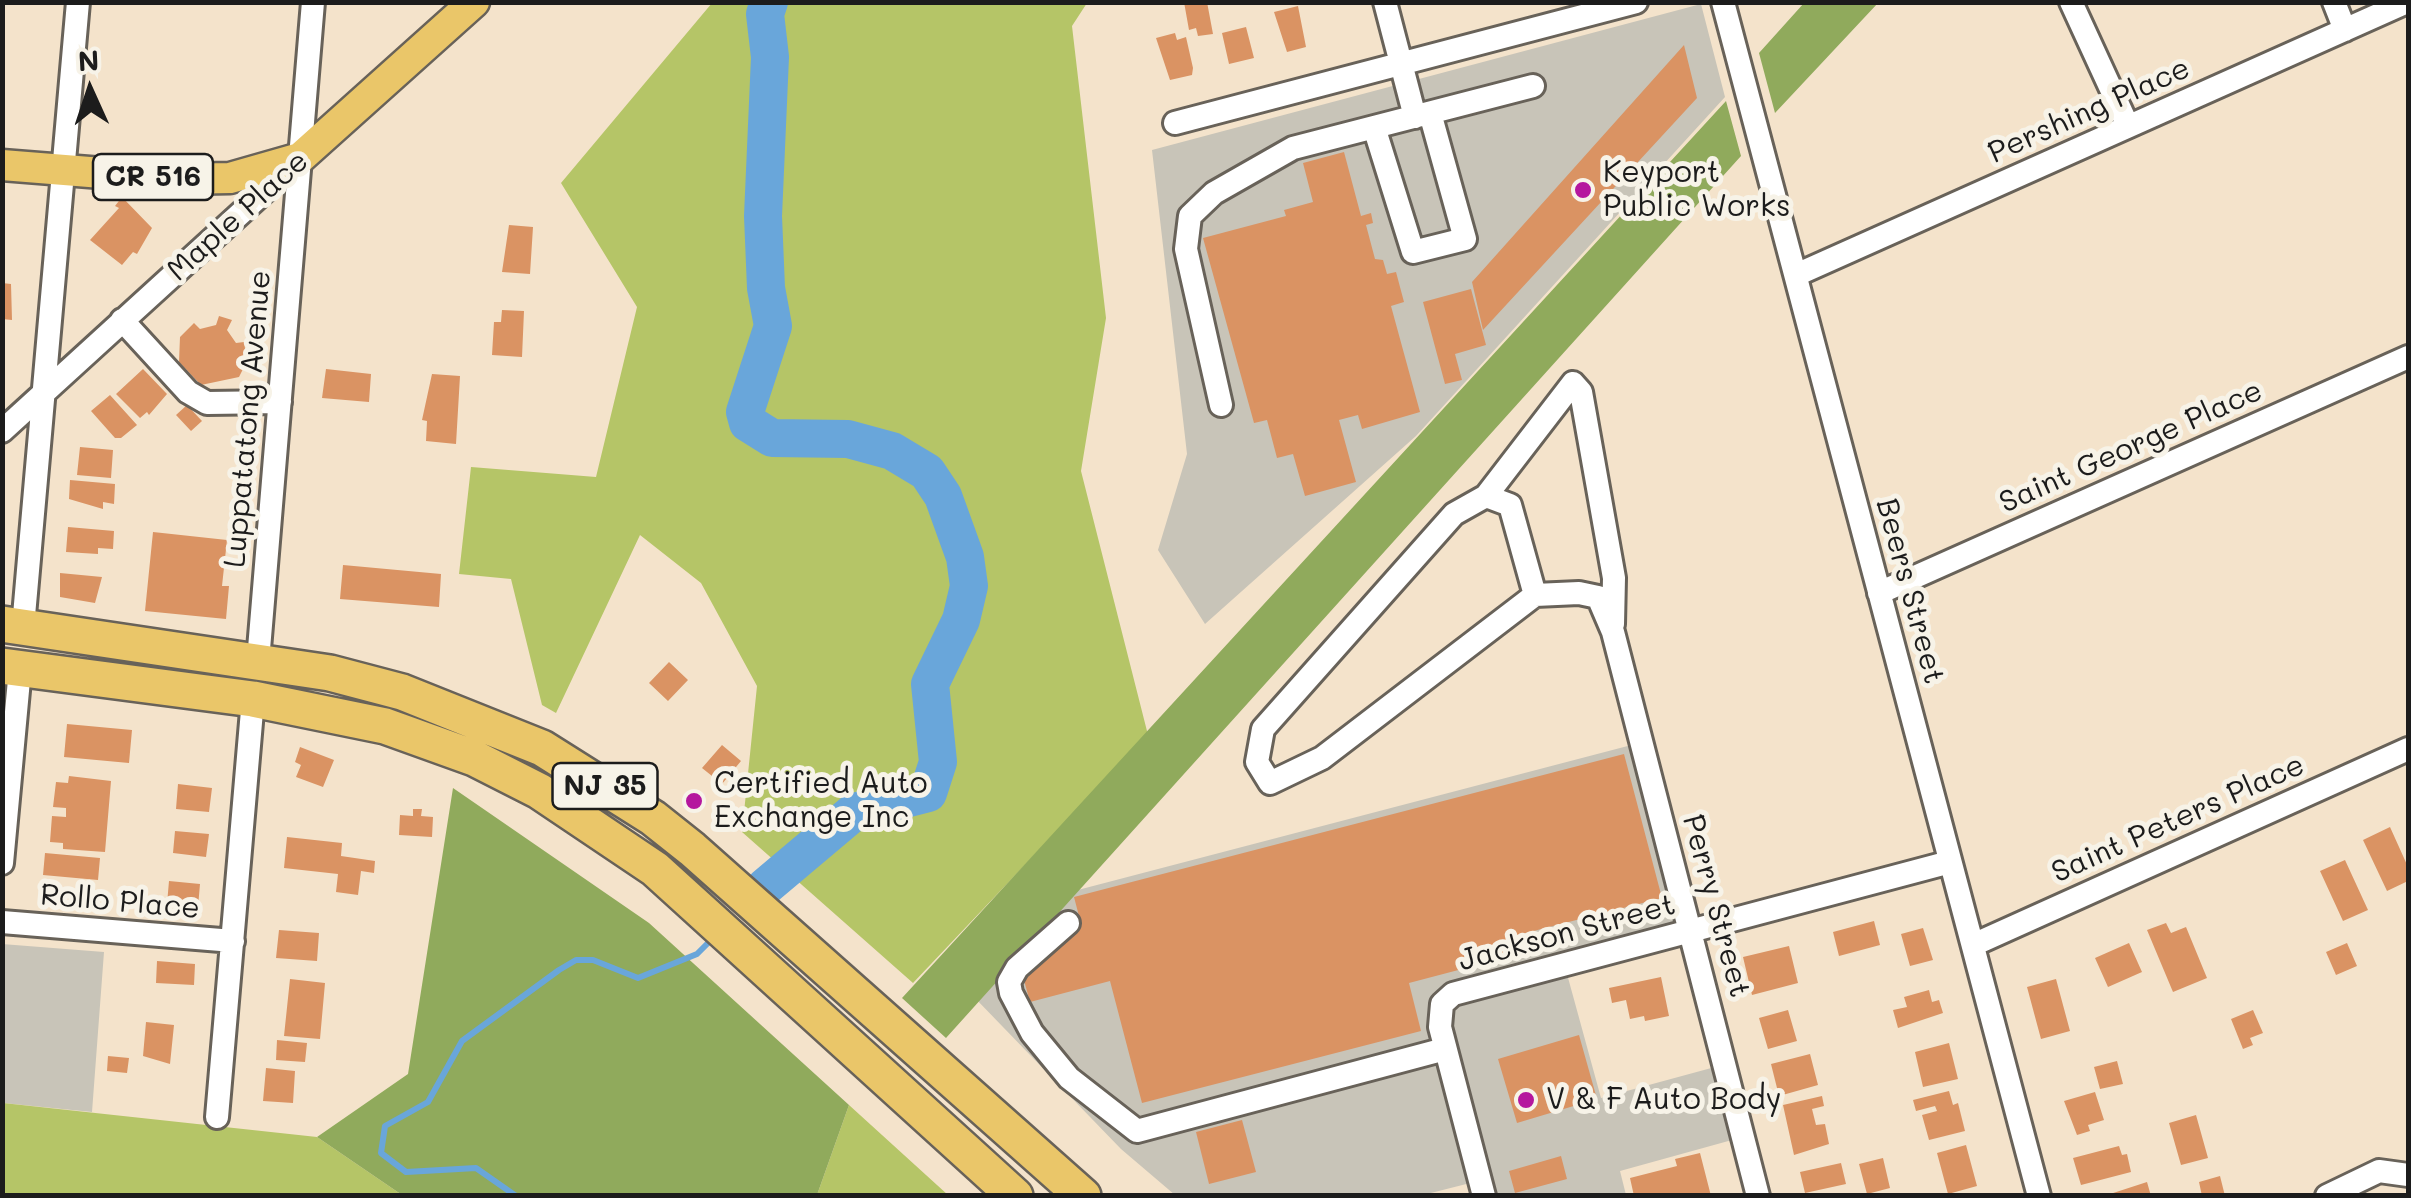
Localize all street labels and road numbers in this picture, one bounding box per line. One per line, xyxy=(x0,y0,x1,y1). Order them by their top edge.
street label: Pershing Place xyxy=(1983,50,2195,172)
street label: Maple Place xyxy=(160,143,316,289)
road number: CR 516 xyxy=(93,154,213,200)
street label: Luppatatong Avenue xyxy=(217,269,279,569)
street label: Saint George Place xyxy=(1994,373,2268,521)
street label: Beers Street xyxy=(1868,494,1952,688)
street label: Saint Peters Place xyxy=(2046,747,2310,891)
road number: NJ 35 xyxy=(552,763,658,809)
street label: Perry Street xyxy=(1674,811,1758,1001)
street label: Rollo Place xyxy=(39,877,201,927)
street label: Jackson Street xyxy=(1455,887,1679,979)

